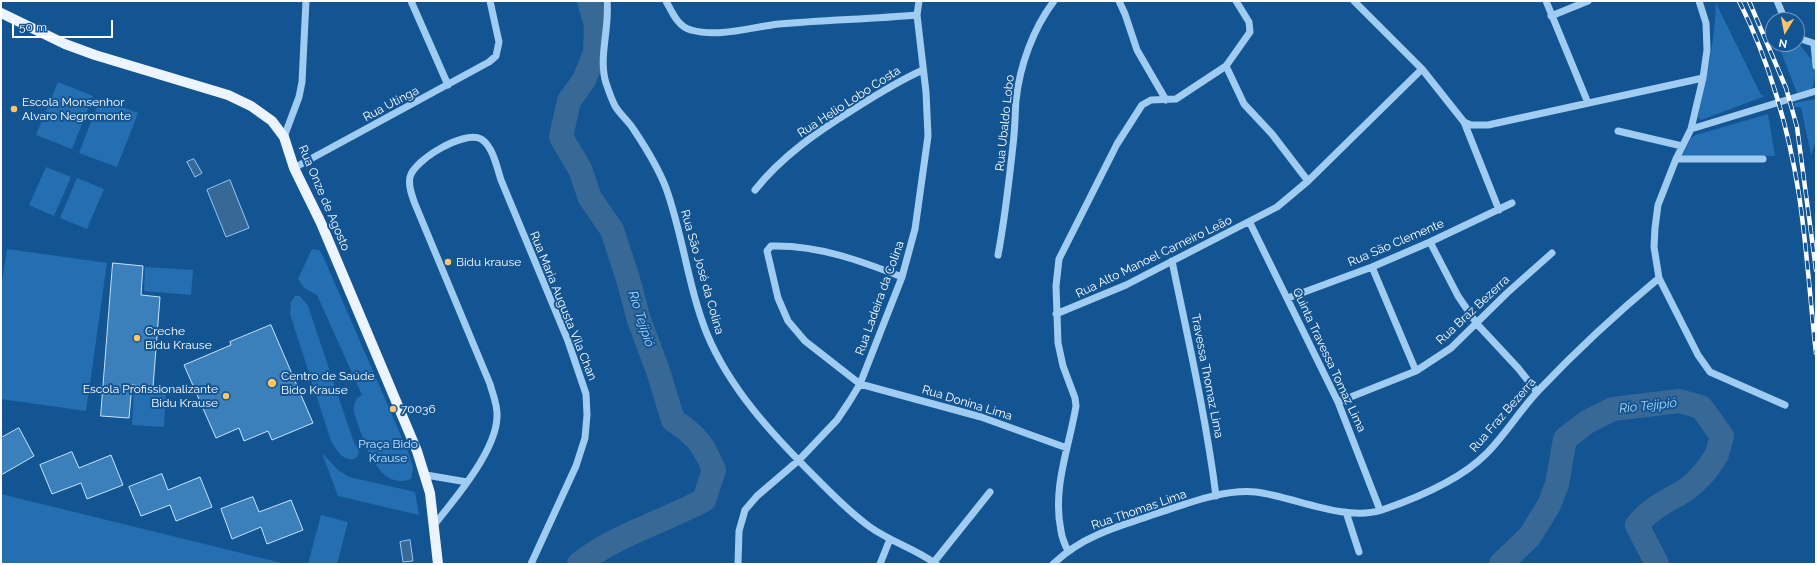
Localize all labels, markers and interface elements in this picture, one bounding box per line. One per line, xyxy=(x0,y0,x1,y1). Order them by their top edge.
scale bar xyxy=(14,12,115,38)
north arrow xyxy=(1765,12,1805,52)
text: 50 m xyxy=(19,20,47,34)
text: N xyxy=(1778,36,1788,50)
street label: Rua Helio Lobo Costa xyxy=(795,63,903,141)
street label: Rua Ubaldo Lobo xyxy=(993,74,1017,172)
street label: Rua Utinga xyxy=(361,83,421,125)
place label: Escola Monsenhor Alvaro Negromonte xyxy=(22,95,131,123)
marker: Escola Monsenhor Alvaro Negromonte xyxy=(9,104,19,114)
street label: Rua Onze de Agosto xyxy=(295,143,353,253)
street label: Rua São José da Colina xyxy=(677,208,727,336)
street label: Rua Alto Manoel Carneiro Leão xyxy=(1074,213,1234,301)
street label: Rua São Clemente xyxy=(1346,216,1446,270)
street label: Rua Maria Augusta Vila Chan xyxy=(526,229,600,383)
street label: Rua Ladeira da Colina xyxy=(853,239,907,357)
place label: Bidu krause xyxy=(456,255,521,269)
marker: Bidu krause xyxy=(443,257,453,267)
street label: Rua Braz Bezerra xyxy=(1433,272,1513,348)
street label: Quinta Travessa Tomaz Lima xyxy=(1289,286,1369,434)
water label: Rio Tejipió xyxy=(625,289,657,349)
street label: Travessa Thomaz Lima xyxy=(1188,313,1226,439)
place label: Creche Bidu Krause xyxy=(145,324,212,352)
marker: Creche Bidu Krause xyxy=(132,333,142,343)
place label: Centro de Saúde Bido Krause xyxy=(281,369,374,397)
street label: Rua Fraz Bezerra xyxy=(1467,375,1539,455)
marker: Centro de Saúde Bido Krause xyxy=(266,377,278,389)
place label: Escola Profissionalizante Bidu Krause xyxy=(83,382,218,410)
street label: Rua Donina Lima xyxy=(920,382,1014,424)
marker: Escola Profissionalizante Bidu Krause xyxy=(221,391,231,401)
water label: Rio Tejipió xyxy=(1618,395,1678,417)
place label: 70036 xyxy=(401,402,436,416)
marker: 70036 xyxy=(388,404,398,414)
park label: Praça Bido Krause xyxy=(358,437,418,465)
street label: Rua Thomas Lima xyxy=(1090,487,1188,533)

